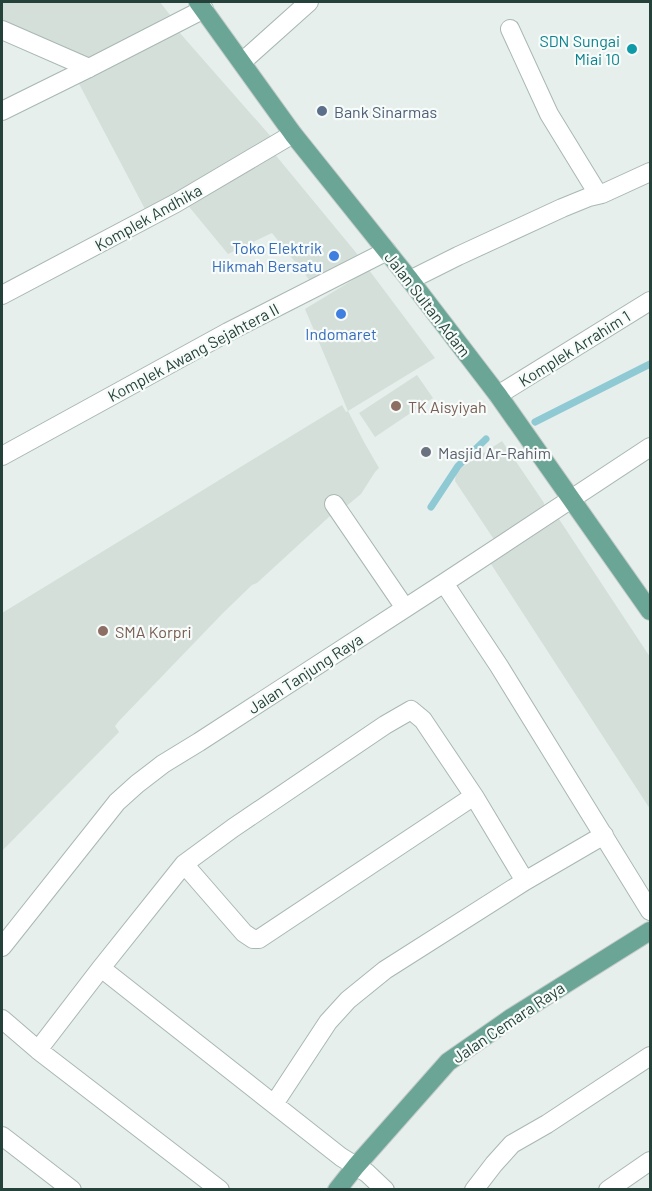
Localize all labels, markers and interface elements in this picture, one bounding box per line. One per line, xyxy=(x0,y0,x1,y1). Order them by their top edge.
place label: SDN Sungai Miai 10 xyxy=(539,31,620,68)
marker: SDN Sungai Miai 10 xyxy=(625,42,639,56)
place label: Bank Sinarmas xyxy=(334,102,437,121)
marker: Bank Sinarmas xyxy=(315,104,329,118)
street label: Komplek Andhika xyxy=(91,180,205,254)
place label: Toko Elektrik Hikmah Bersatu xyxy=(212,238,322,275)
street label: Jalan Sultan Adam xyxy=(381,248,475,360)
marker: Toko Elektrik Hikmah Bersatu xyxy=(327,249,341,263)
street label: Komplek Awang Sejahtera II xyxy=(104,299,282,405)
street label: Komplek Arrahim 1 xyxy=(515,306,633,390)
marker: Indomaret xyxy=(334,307,348,321)
place label: Indomaret xyxy=(305,324,377,343)
place label: TK Aisyiyah xyxy=(408,397,487,416)
marker: TK Aisyiyah xyxy=(389,399,403,413)
place label: Masjid Ar-Rahim xyxy=(438,443,551,462)
marker: Masjid Ar-Rahim xyxy=(419,445,433,459)
place label: SMA Korpri xyxy=(115,622,192,641)
marker: SMA Korpri xyxy=(96,624,110,638)
street label: Jalan Tanjung Raya xyxy=(244,629,366,717)
street label: Jalan Cemara Raya xyxy=(448,977,568,1067)

